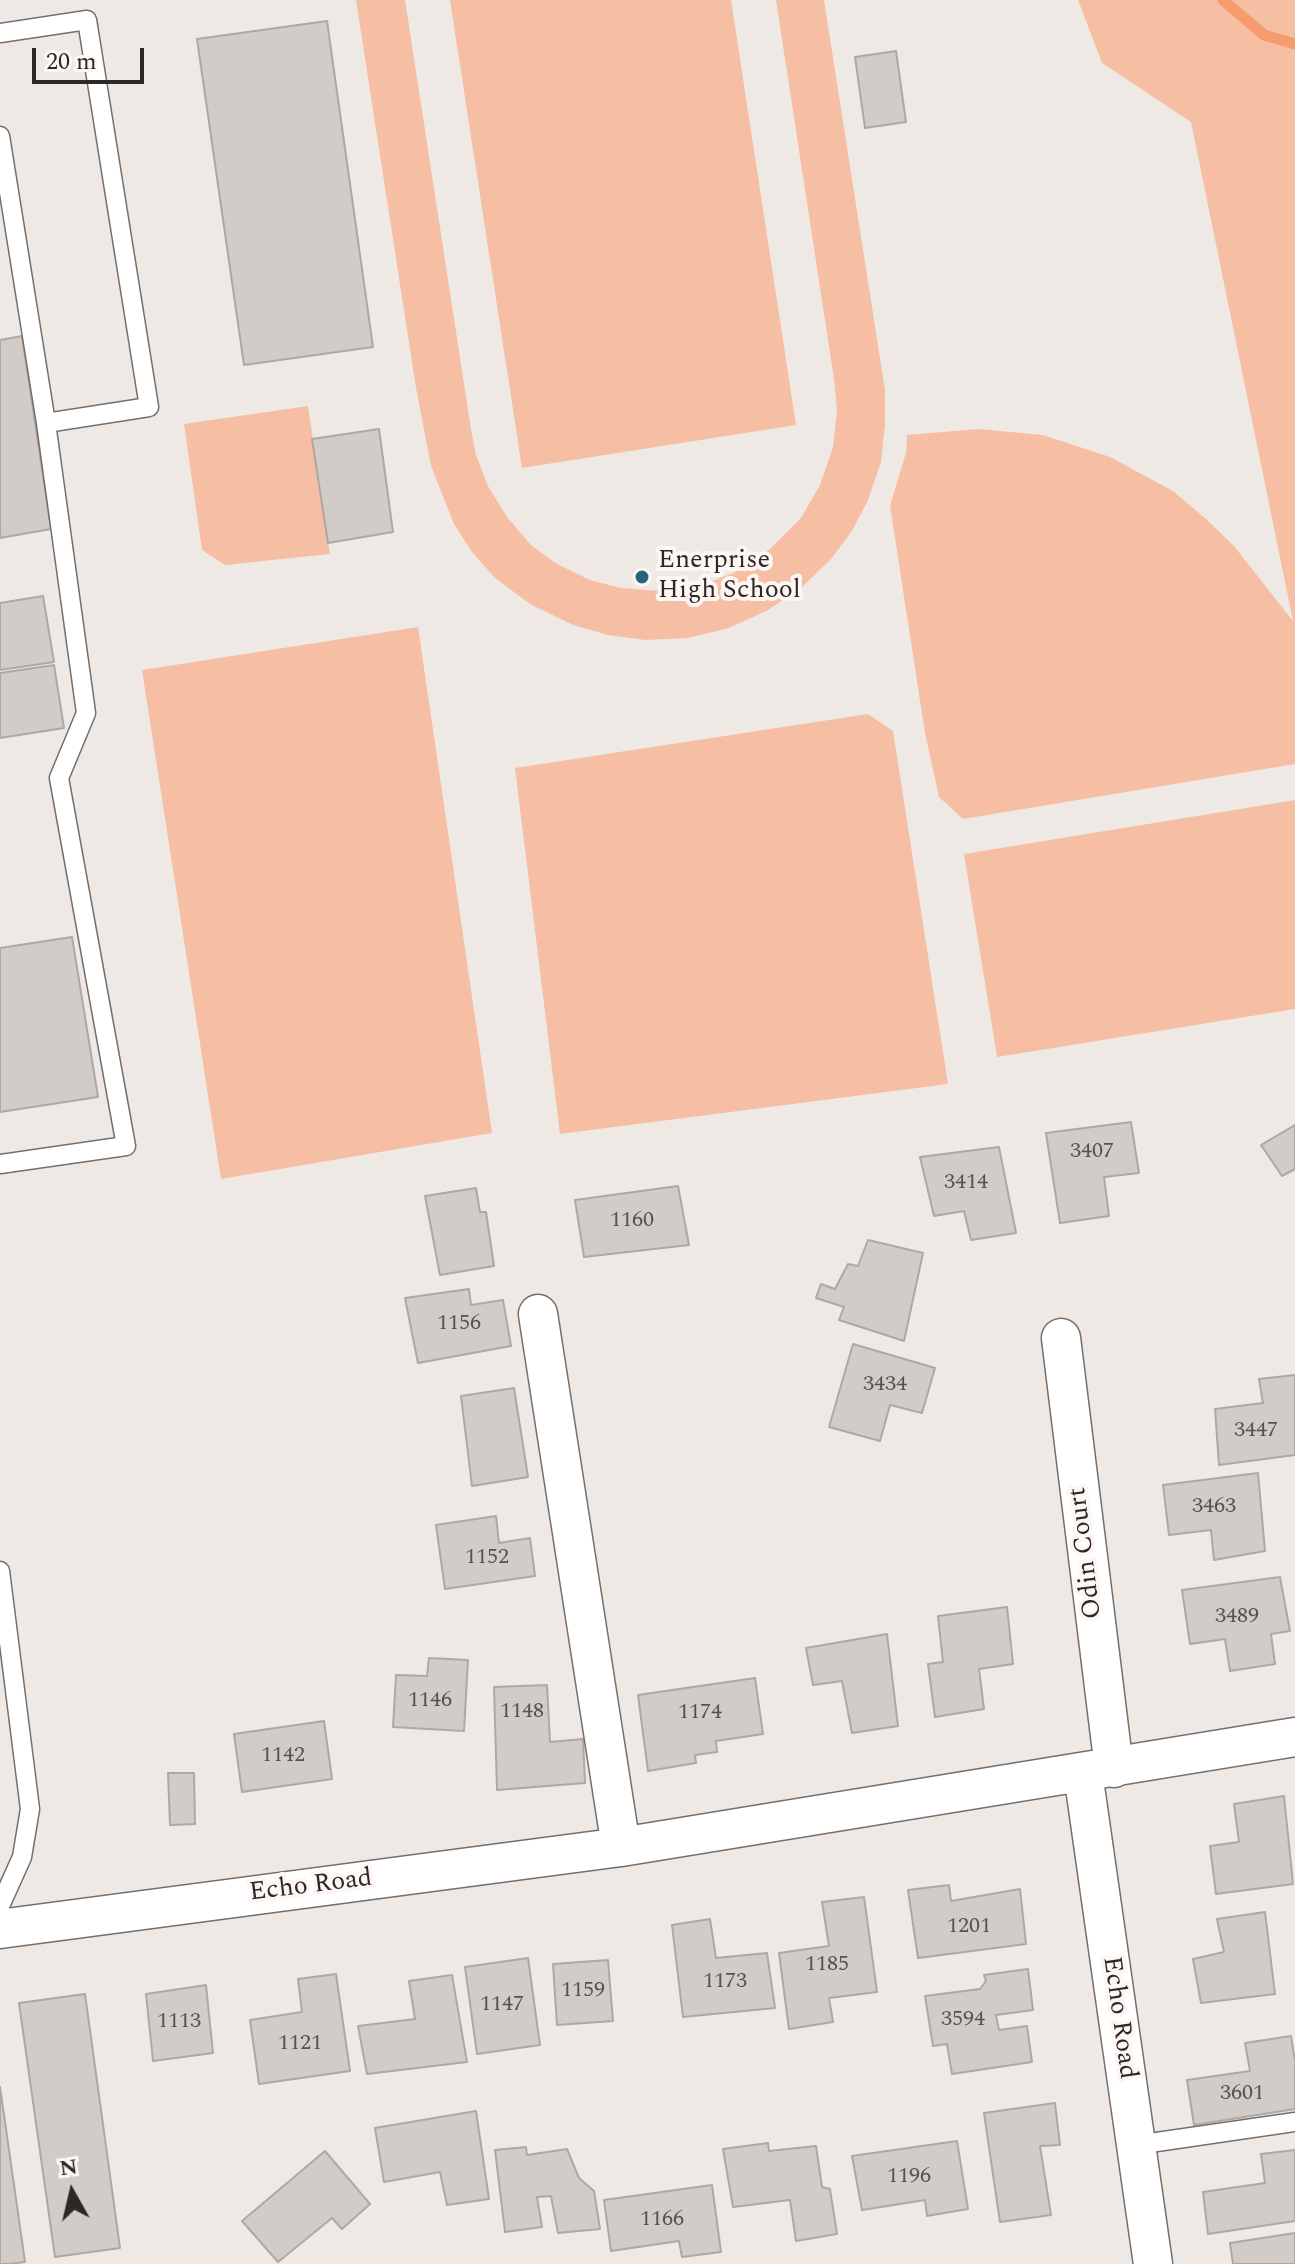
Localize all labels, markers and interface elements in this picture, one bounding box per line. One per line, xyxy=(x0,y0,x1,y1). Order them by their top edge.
scale bar xyxy=(36,32,148,82)
text: 20 m xyxy=(46,44,97,80)
place label: Enerprise High School xyxy=(658,546,801,608)
marker: Enerprise High School xyxy=(633,568,651,586)
house number: 3407 xyxy=(1070,1140,1114,1166)
house number: 3414 xyxy=(944,1171,988,1197)
house number: 1160 xyxy=(610,1209,654,1235)
house number: 1156 xyxy=(437,1312,481,1338)
house number: 3434 xyxy=(863,1373,907,1399)
house number: 3447 xyxy=(1234,1419,1278,1445)
street label: Odin Court xyxy=(1063,1485,1111,1621)
house number: 3463 xyxy=(1192,1495,1236,1521)
house number: 1152 xyxy=(465,1546,509,1572)
house number: 3489 xyxy=(1215,1605,1259,1631)
house number: 1146 xyxy=(408,1689,452,1715)
house number: 1148 xyxy=(500,1700,544,1726)
house number: 1174 xyxy=(678,1701,722,1727)
house number: 1142 xyxy=(261,1744,305,1770)
street label: Echo Road xyxy=(248,1864,374,1910)
house number: 1201 xyxy=(947,1915,991,1941)
house number: 1185 xyxy=(805,1953,849,1979)
street label: Echo Road xyxy=(1094,1955,1142,2081)
house number: 1173 xyxy=(703,1970,747,1996)
house number: 1159 xyxy=(561,1979,605,2005)
house number: 1147 xyxy=(480,1993,524,2019)
house number: 3594 xyxy=(941,2008,985,2034)
house number: 1113 xyxy=(157,2010,201,2036)
house number: 1121 xyxy=(278,2032,322,2058)
house number: 3601 xyxy=(1220,2082,1264,2108)
text: N xyxy=(57,2150,80,2185)
north arrow xyxy=(32,2152,112,2232)
house number: 1196 xyxy=(887,2165,931,2191)
house number: 1166 xyxy=(640,2208,684,2234)

